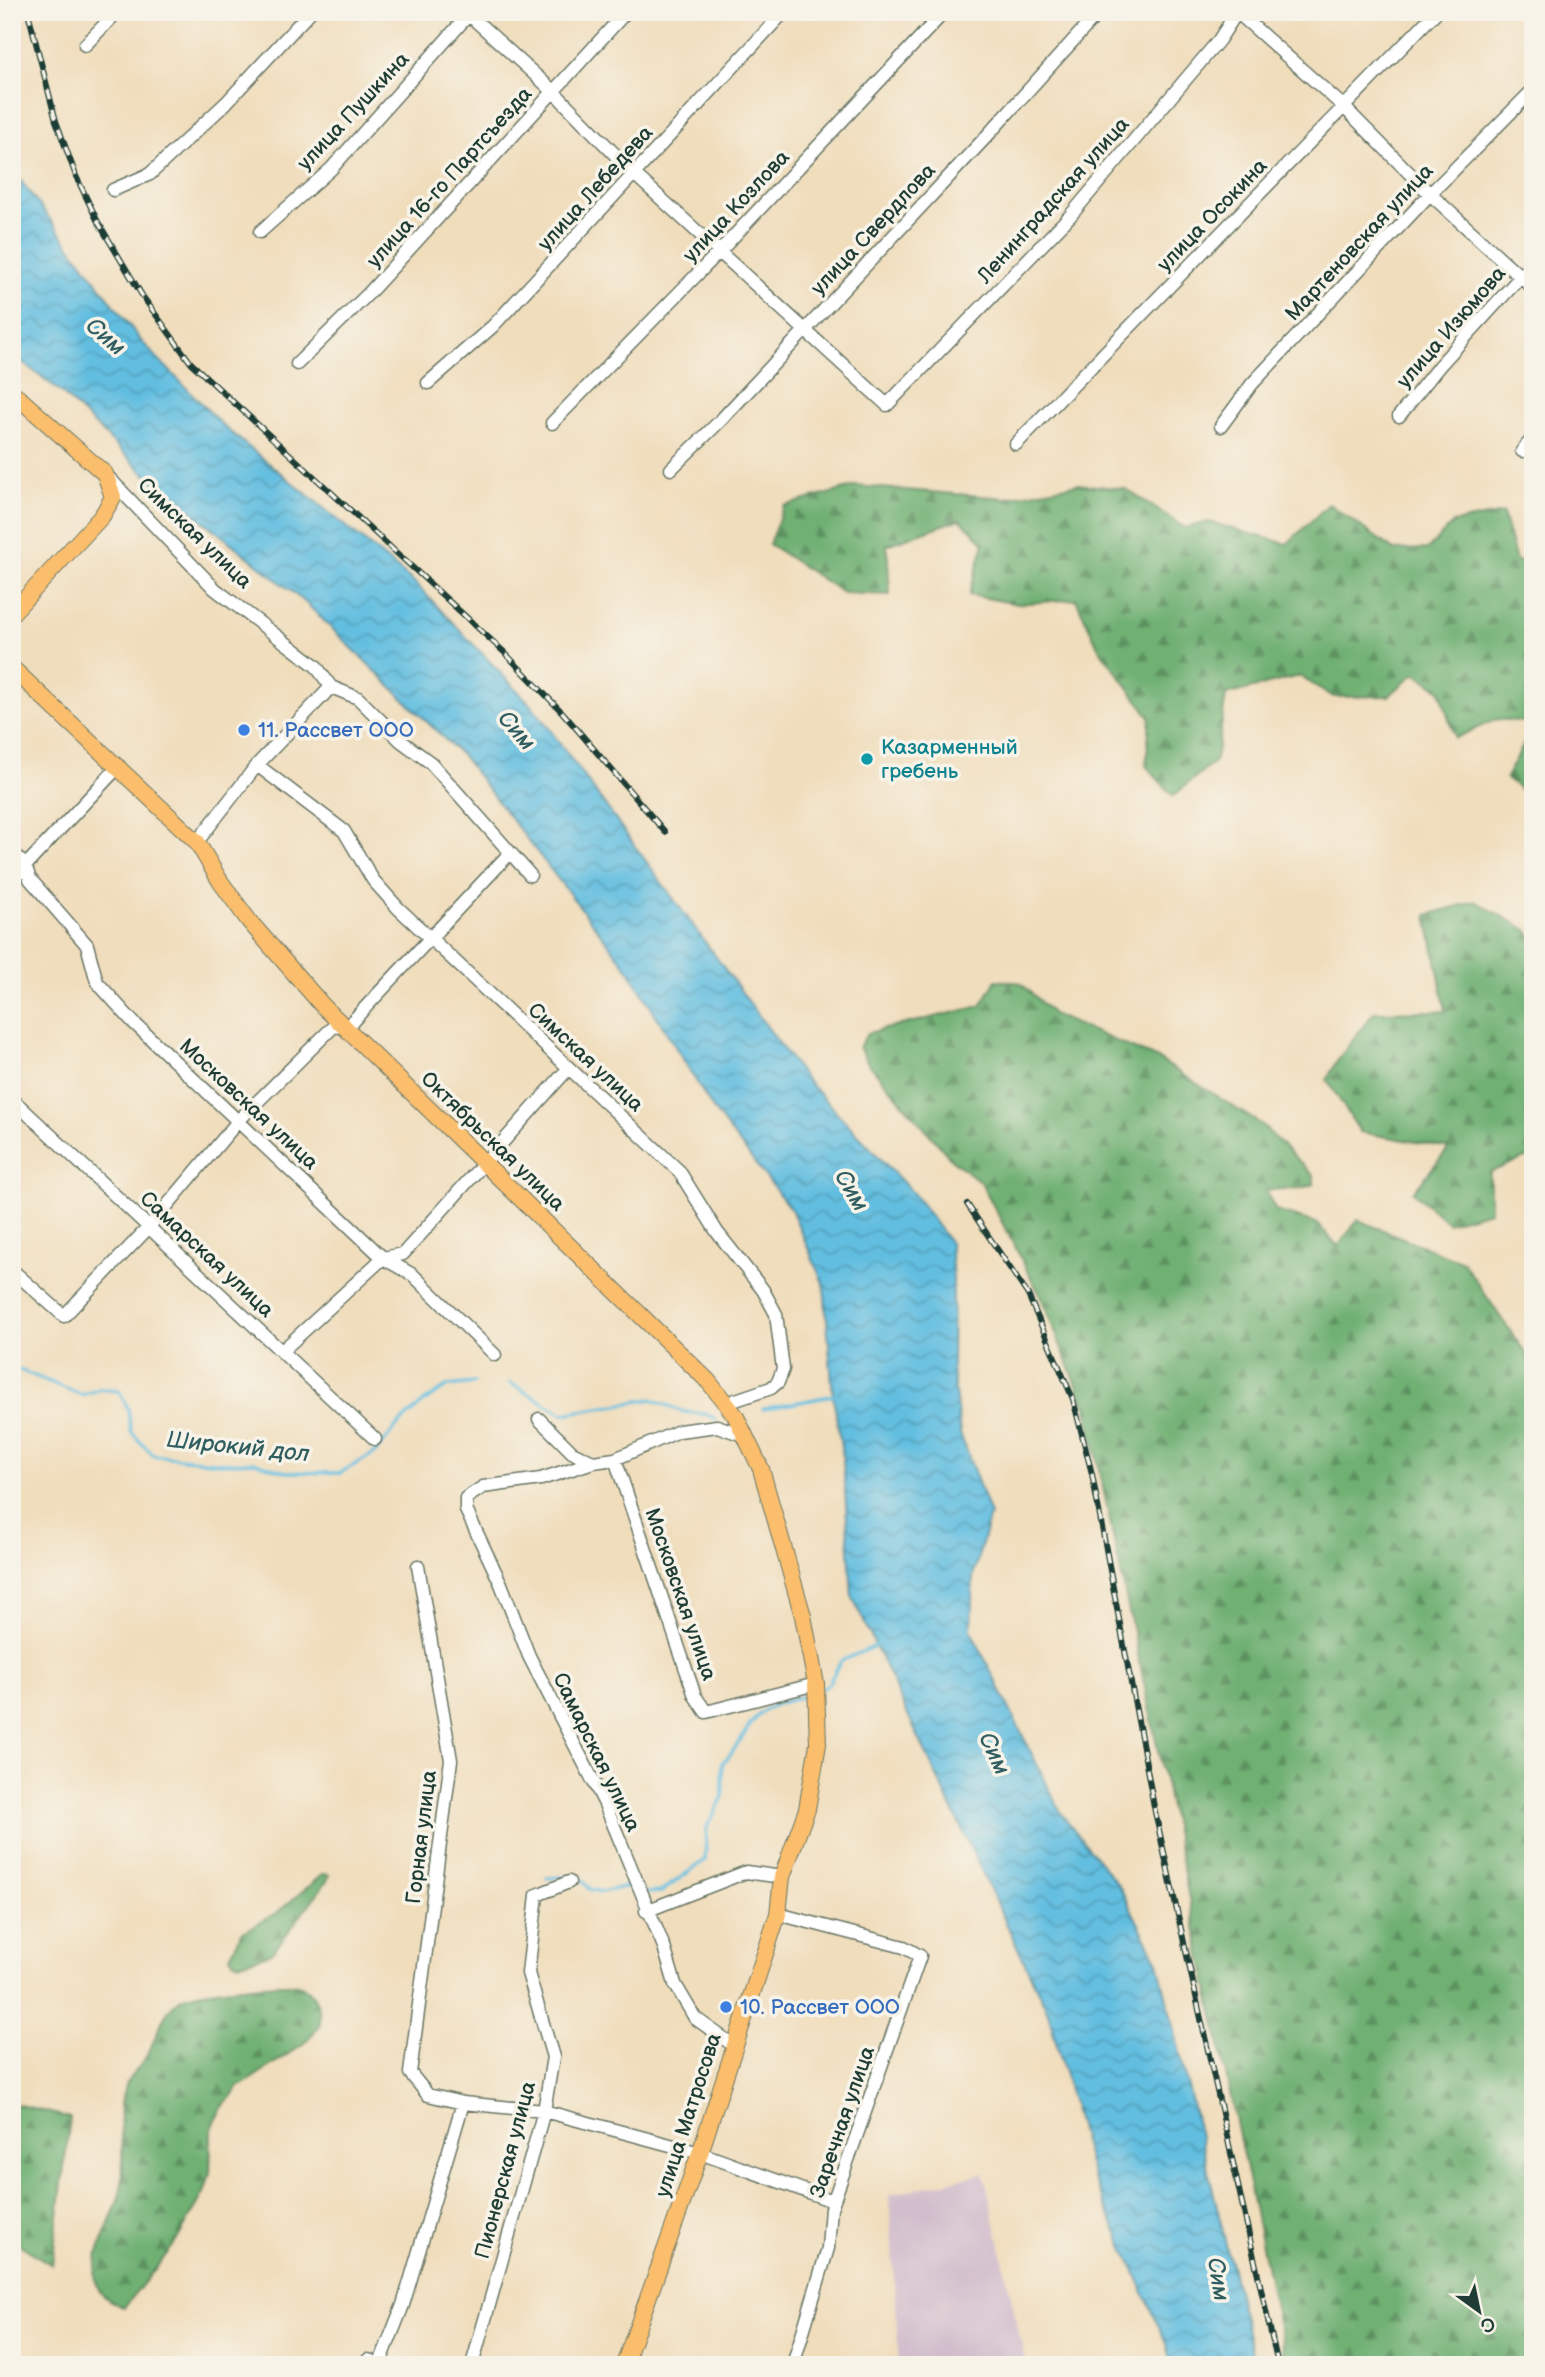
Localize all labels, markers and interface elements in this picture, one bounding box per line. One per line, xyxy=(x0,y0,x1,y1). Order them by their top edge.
street label: улица Пушкина xyxy=(292,47,415,176)
street label: улица 16-го Партсъезда xyxy=(362,81,538,273)
street label: Ленинградская улица xyxy=(972,112,1135,289)
street label: улица Лебедева xyxy=(533,120,659,256)
street label: улица Козлова xyxy=(678,145,795,268)
street label: улица Осокина xyxy=(1152,153,1273,277)
street label: улица Свердлова xyxy=(806,158,941,300)
street label: Мартеновская улица xyxy=(1280,158,1439,326)
street label: улица Изюмова xyxy=(1392,261,1511,393)
water label: Сим xyxy=(80,312,131,362)
street label: Симская улица xyxy=(132,473,257,594)
water label: Сим xyxy=(491,705,541,756)
place label: 11. Рассвет ООО xyxy=(258,718,414,743)
marker: 11. Рассвет ООО xyxy=(236,722,252,738)
place label: Казарменный гребень xyxy=(881,735,1018,784)
marker: Казарменный гребень xyxy=(859,751,875,767)
street label: Симская улица xyxy=(523,998,649,1118)
street label: Московская улица xyxy=(174,1034,324,1175)
street label: Октябрьская улица xyxy=(415,1066,570,1217)
water label: Сим xyxy=(828,1165,874,1216)
street label: Самарская улица xyxy=(135,1186,279,1323)
water label: Широкий дол xyxy=(165,1426,311,1468)
street label: Московская улица xyxy=(639,1505,722,1684)
street label: Самарская улица xyxy=(547,1669,646,1836)
water label: Сим xyxy=(972,1728,1016,1779)
street label: Горная улица xyxy=(401,1768,442,1905)
place label: 10. Рассвет ООО xyxy=(740,1995,900,2020)
marker: 10. Рассвет ООО xyxy=(718,1999,734,2015)
street label: улица Матросова xyxy=(650,2029,727,2200)
street label: Заречная улица xyxy=(805,2042,880,2201)
street label: Пионерская улица xyxy=(470,2078,541,2262)
water label: Сим xyxy=(1201,2255,1235,2303)
north arrow xyxy=(1444,2276,1514,2346)
text: С xyxy=(1476,2311,1499,2337)

